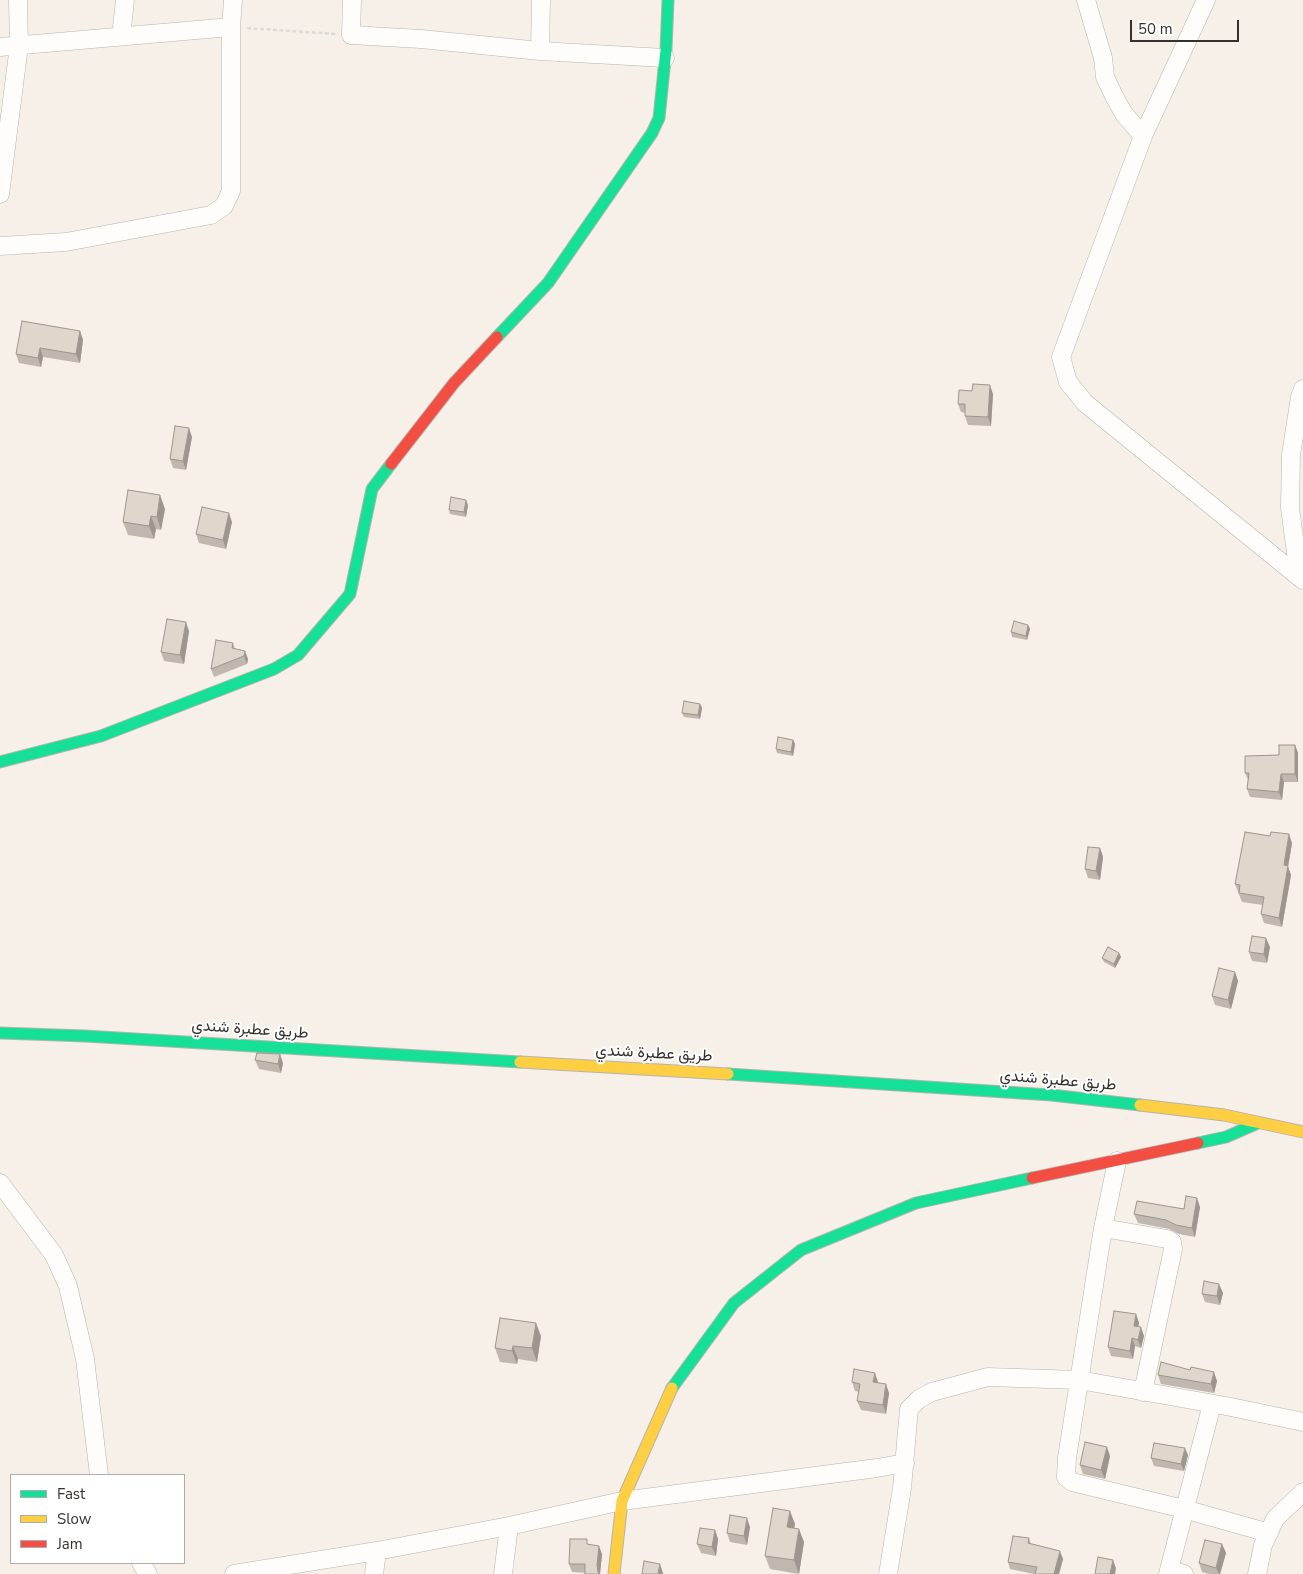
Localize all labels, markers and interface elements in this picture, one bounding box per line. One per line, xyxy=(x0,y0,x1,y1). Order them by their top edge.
scale bar xyxy=(1133,10,1242,42)
text: 50 m xyxy=(1138,19,1173,39)
street label: طريق عطبرة شندي xyxy=(191,1016,309,1044)
street label: طريق عطبرة شندي xyxy=(595,1041,713,1067)
street label: طريق عطبرة شندي xyxy=(999,1066,1117,1096)
legend xyxy=(10,1474,185,1564)
text: Fast xyxy=(57,1484,85,1504)
text: Slow xyxy=(57,1509,91,1529)
text: Jam xyxy=(57,1534,83,1554)

